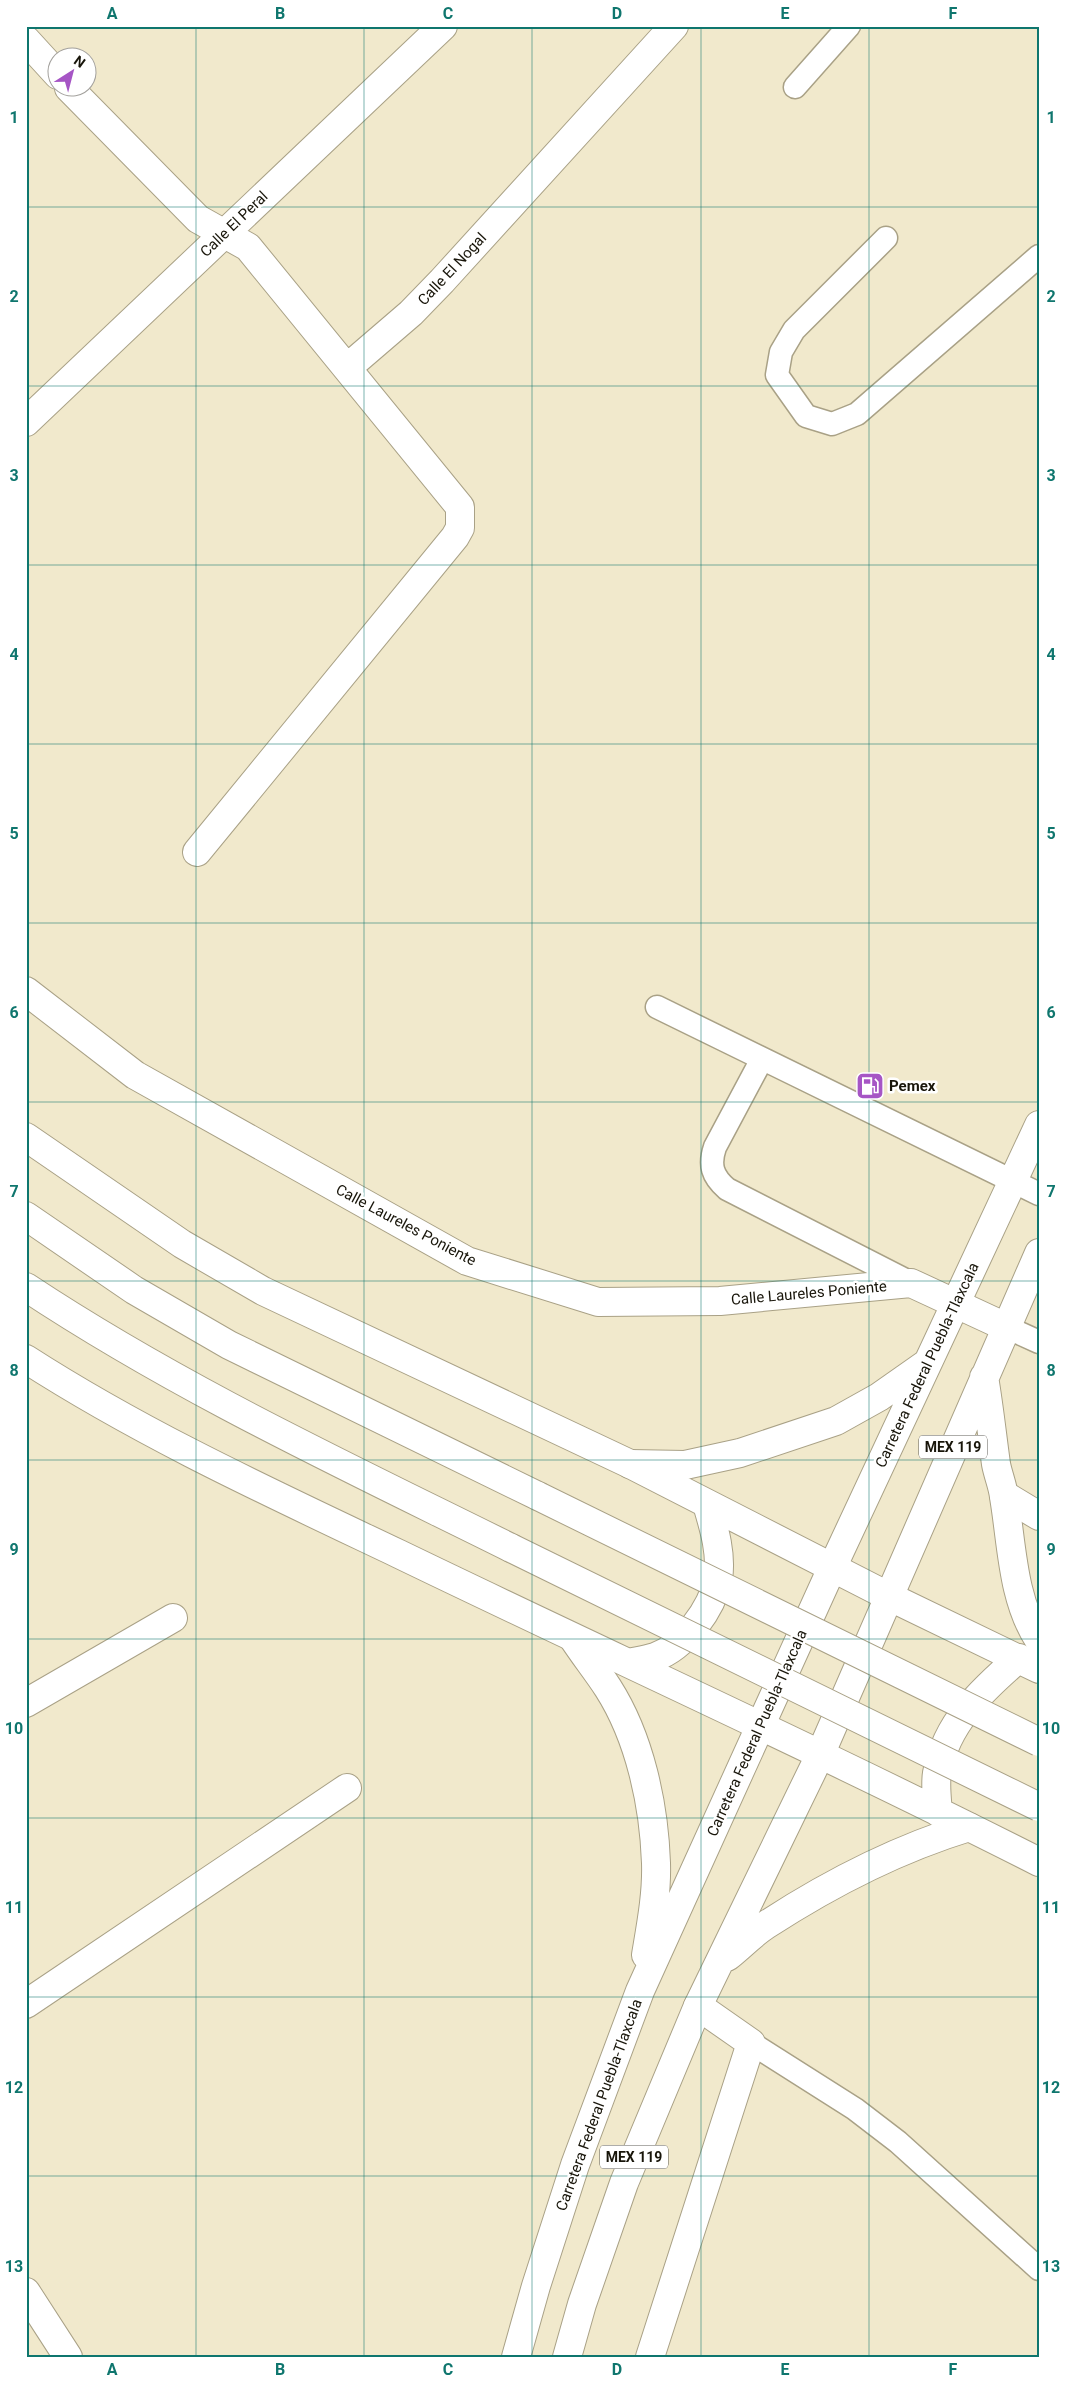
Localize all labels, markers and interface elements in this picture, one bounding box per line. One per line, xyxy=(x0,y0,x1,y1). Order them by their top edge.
text: A xyxy=(107,4,118,23)
text: B xyxy=(275,4,285,23)
text: C xyxy=(443,4,453,23)
text: D xyxy=(612,4,622,23)
text: E xyxy=(781,4,790,23)
text: F xyxy=(949,4,958,23)
north arrow xyxy=(48,48,98,98)
text: N xyxy=(71,52,88,71)
text: 1 xyxy=(9,108,19,127)
text: 1 xyxy=(1046,108,1056,127)
street label: Calle El Peral xyxy=(197,187,271,261)
street label: Calle El Nogal xyxy=(414,229,490,309)
text: 2 xyxy=(9,287,19,306)
text: 2 xyxy=(1046,287,1056,306)
text: 3 xyxy=(9,466,19,485)
text: 3 xyxy=(1046,466,1056,485)
text: 4 xyxy=(9,645,19,664)
text: 4 xyxy=(1046,645,1056,664)
text: 5 xyxy=(9,824,19,843)
text: 5 xyxy=(1046,824,1056,843)
text: 6 xyxy=(9,1003,19,1022)
text: 6 xyxy=(1046,1003,1056,1022)
fuel station icon: Pemex xyxy=(855,1071,885,1101)
place label: Pemex xyxy=(889,1077,936,1095)
street label: Calle Laureles Poniente xyxy=(333,1180,479,1270)
text: 7 xyxy=(9,1182,19,1201)
text: 7 xyxy=(1046,1182,1056,1201)
street label: Carretera Federal Puebla-Tlaxcala xyxy=(871,1260,983,1470)
street label: Calle Laureles Poniente xyxy=(730,1277,888,1309)
text: 8 xyxy=(9,1361,19,1380)
text: 8 xyxy=(1046,1361,1056,1380)
road number: MEX 119 xyxy=(919,1435,987,1458)
text: 9 xyxy=(9,1540,19,1559)
text: 9 xyxy=(1046,1540,1056,1559)
street label: Carretera Federal Puebla-Tlaxcala xyxy=(703,1627,811,1839)
text: 10 xyxy=(5,1719,23,1738)
text: 10 xyxy=(1042,1719,1060,1738)
text: 11 xyxy=(5,1898,23,1917)
text: 11 xyxy=(1042,1898,1060,1917)
street label: Carretera Federal Puebla-Tlaxcala xyxy=(552,1997,646,2213)
text: 12 xyxy=(5,2078,23,2097)
text: 12 xyxy=(1042,2078,1060,2097)
road number: MEX 119 xyxy=(600,2146,668,2168)
text: 13 xyxy=(5,2257,23,2276)
text: 13 xyxy=(1042,2257,1060,2276)
text: A xyxy=(107,2360,118,2379)
text: B xyxy=(275,2360,285,2379)
text: C xyxy=(443,2360,453,2379)
text: D xyxy=(612,2360,622,2379)
text: E xyxy=(781,2360,790,2379)
text: F xyxy=(949,2360,958,2379)

